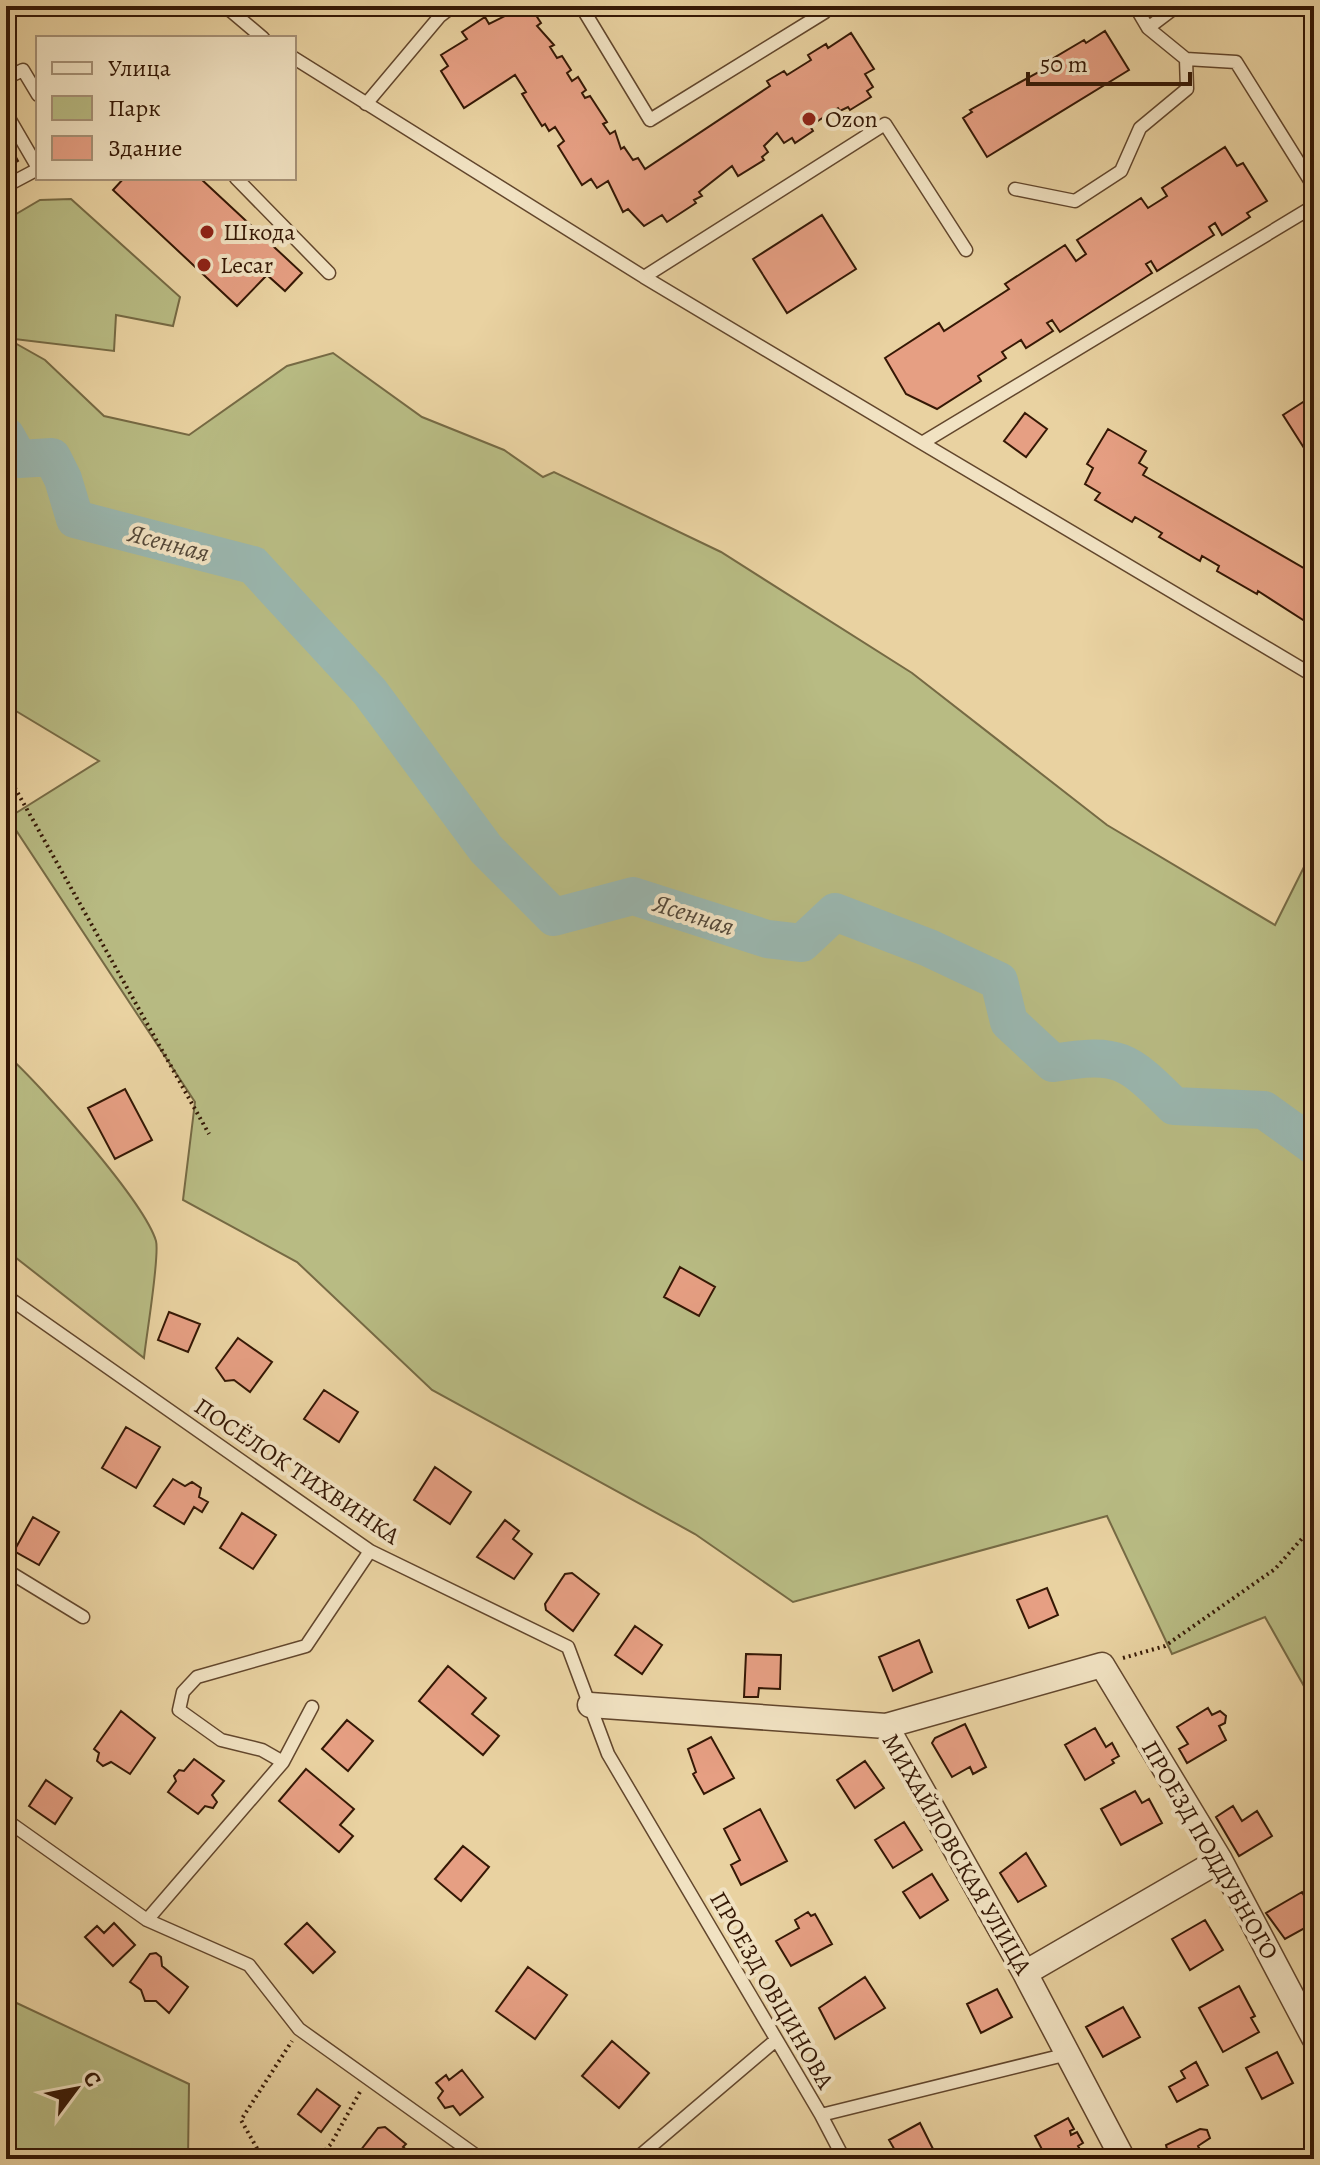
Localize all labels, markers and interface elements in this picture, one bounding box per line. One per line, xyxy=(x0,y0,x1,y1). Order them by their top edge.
legend xyxy=(36,36,296,180)
scale bar xyxy=(1028,36,1190,86)
text: 50 m xyxy=(1040,48,1088,80)
text: Улица xyxy=(108,52,171,84)
text: Парк xyxy=(108,92,161,124)
place label: Ozon xyxy=(825,103,878,135)
marker: Ozon xyxy=(800,110,818,128)
text: Здание xyxy=(108,132,183,164)
place label: Шкода xyxy=(223,216,295,248)
marker: Шкода xyxy=(198,223,216,241)
place label: Lecar xyxy=(220,249,273,281)
marker: Lecar xyxy=(195,256,213,274)
water label: Ясенная xyxy=(123,515,214,571)
water label: Ясенная xyxy=(648,885,739,945)
street label: ПОСЁЛОК ТИХВИНКА xyxy=(188,1390,407,1552)
street label: МИХАЙЛОВСКАЯ УЛИЦА xyxy=(875,1728,1040,1981)
street label: ПРОЕЗД ПОДДУБНОГО xyxy=(1134,1735,1286,1965)
street label: ПРОЕЗД ОВЦИНОВА xyxy=(702,1885,842,2095)
north arrow xyxy=(36,2049,116,2129)
text: С xyxy=(76,2065,108,2093)

